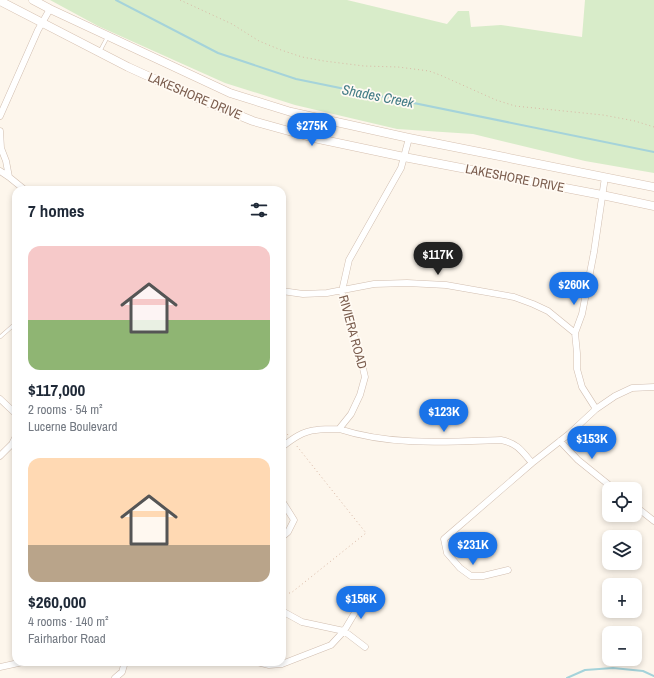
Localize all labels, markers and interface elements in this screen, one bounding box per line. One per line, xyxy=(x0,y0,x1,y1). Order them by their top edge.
street label: LAKESHORE DRIVE xyxy=(145,68,245,124)
water label: Shades Creek xyxy=(341,80,417,112)
pin: $275K xyxy=(284,113,340,147)
text: $275K xyxy=(296,117,328,134)
street label: LAKESHORE DRIVE xyxy=(464,160,566,196)
text: 7 homes xyxy=(28,199,85,222)
icon: filters xyxy=(248,199,270,221)
pin: $117K xyxy=(410,242,466,276)
text: $117K xyxy=(423,246,453,263)
icon: home xyxy=(113,272,185,344)
pin: $260K xyxy=(546,272,602,306)
text: $260K xyxy=(558,276,590,293)
street label: RIVIERA ROAD xyxy=(335,293,371,371)
text: $117,000 xyxy=(28,378,85,401)
pin: $123K xyxy=(416,399,472,433)
text: 2 rooms · 54 m² xyxy=(28,401,103,418)
text: $123K xyxy=(428,403,460,420)
text: Lucerne Boulevard xyxy=(28,418,117,435)
pin: $153K xyxy=(564,426,620,460)
text: $153K xyxy=(576,430,608,447)
map controls xyxy=(602,482,642,666)
button: locate xyxy=(602,482,642,522)
icon: home xyxy=(113,484,185,556)
button: layers xyxy=(602,530,642,570)
pin: $231K xyxy=(445,532,501,566)
text: $231K xyxy=(457,536,489,553)
button: + xyxy=(602,578,642,618)
pin: $156K xyxy=(333,586,389,620)
text: $260,000 xyxy=(28,590,86,613)
text: $156K xyxy=(345,590,377,607)
text: 4 rooms · 140 m² xyxy=(28,613,109,630)
button: − xyxy=(602,626,642,666)
text: Fairharbor Road xyxy=(28,630,106,647)

